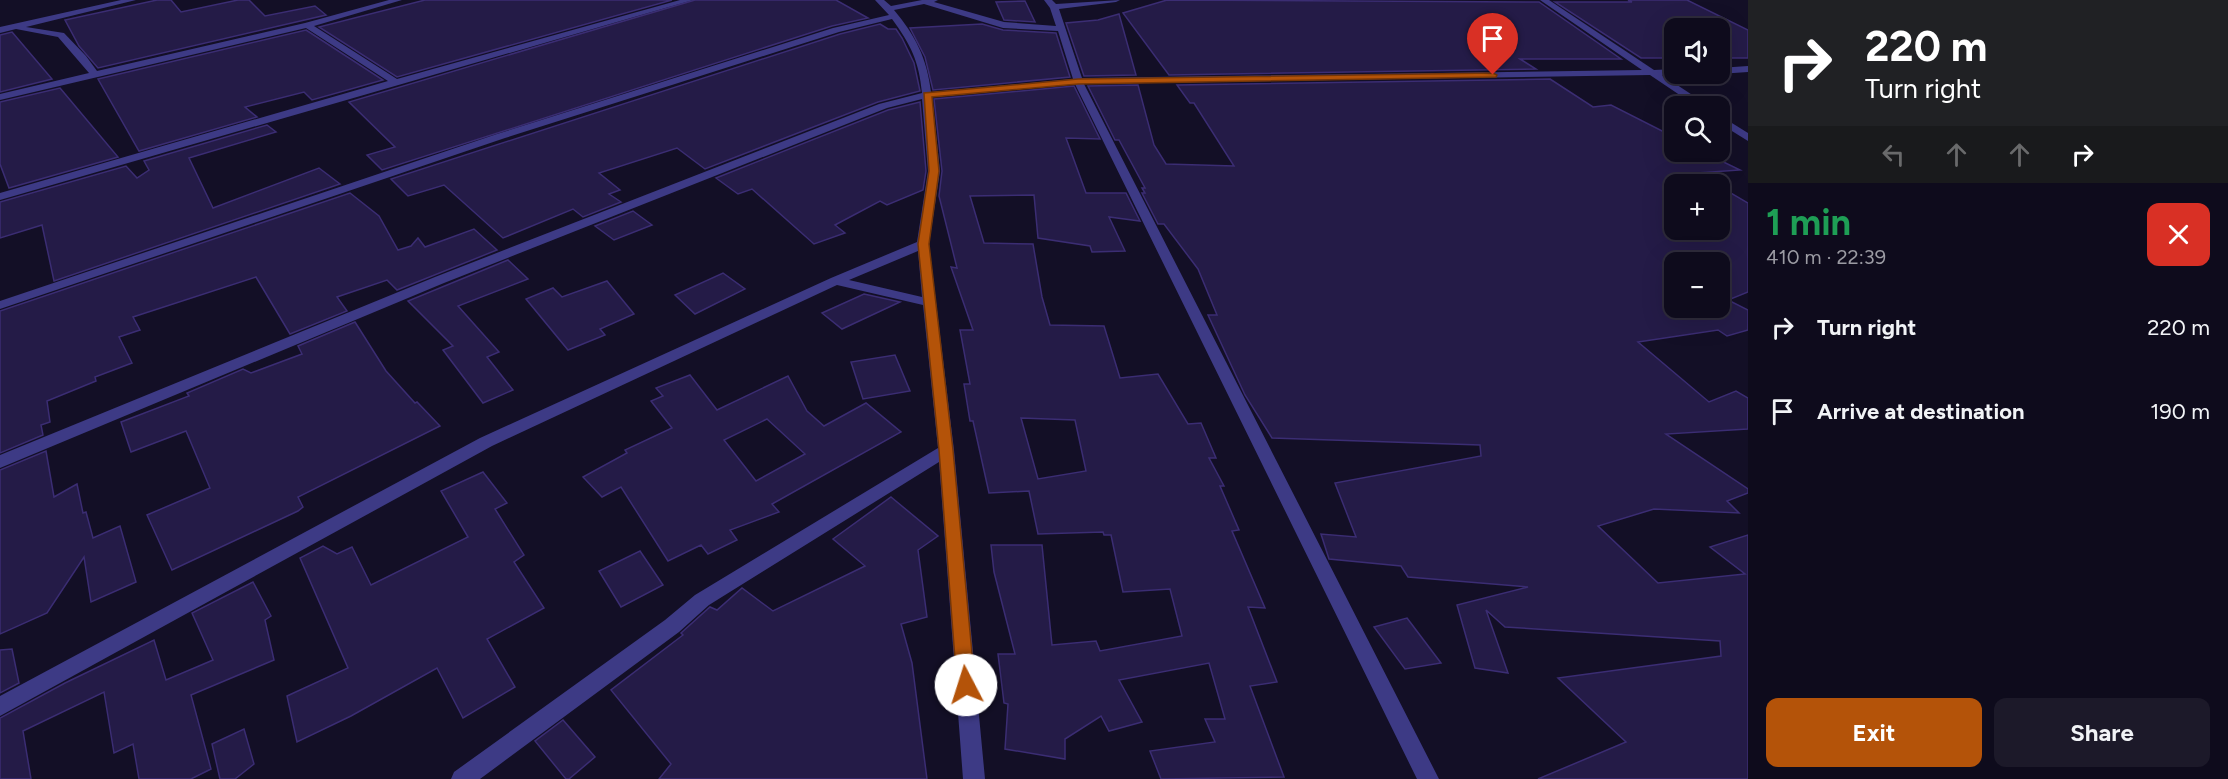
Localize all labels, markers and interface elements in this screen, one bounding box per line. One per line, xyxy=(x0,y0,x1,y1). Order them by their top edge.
pin xyxy=(1467,13,1518,75)
map controls xyxy=(1664,18,1730,318)
button: sound xyxy=(1664,18,1730,84)
text: 220 m xyxy=(1865,21,1987,72)
icon: arrive xyxy=(1476,22,1509,55)
icon: right xyxy=(1766,24,1844,102)
text: Turn right xyxy=(1865,72,1981,105)
button: search xyxy=(1664,96,1730,162)
icon: left xyxy=(1877,138,1910,171)
icon: ahead xyxy=(1940,138,1973,171)
icon: ahead xyxy=(2003,138,2036,171)
icon: right xyxy=(2066,138,2099,171)
button: + xyxy=(1664,174,1730,240)
text: 1 min xyxy=(1766,201,1851,244)
button: close xyxy=(2147,203,2210,266)
text: 410 m · 22:39 xyxy=(1766,245,1886,269)
button: − xyxy=(1664,252,1730,318)
icon: right xyxy=(1766,311,1799,344)
text: Turn right xyxy=(1817,314,1916,341)
text: 220 m xyxy=(2147,314,2210,341)
icon: arrive xyxy=(1766,395,1799,428)
text: Arrive at destination xyxy=(1817,398,2025,425)
text: 190 m xyxy=(2150,398,2210,425)
position arrow xyxy=(934,653,998,717)
button: Exit xyxy=(1766,698,1982,767)
button: Share xyxy=(1994,698,2210,767)

